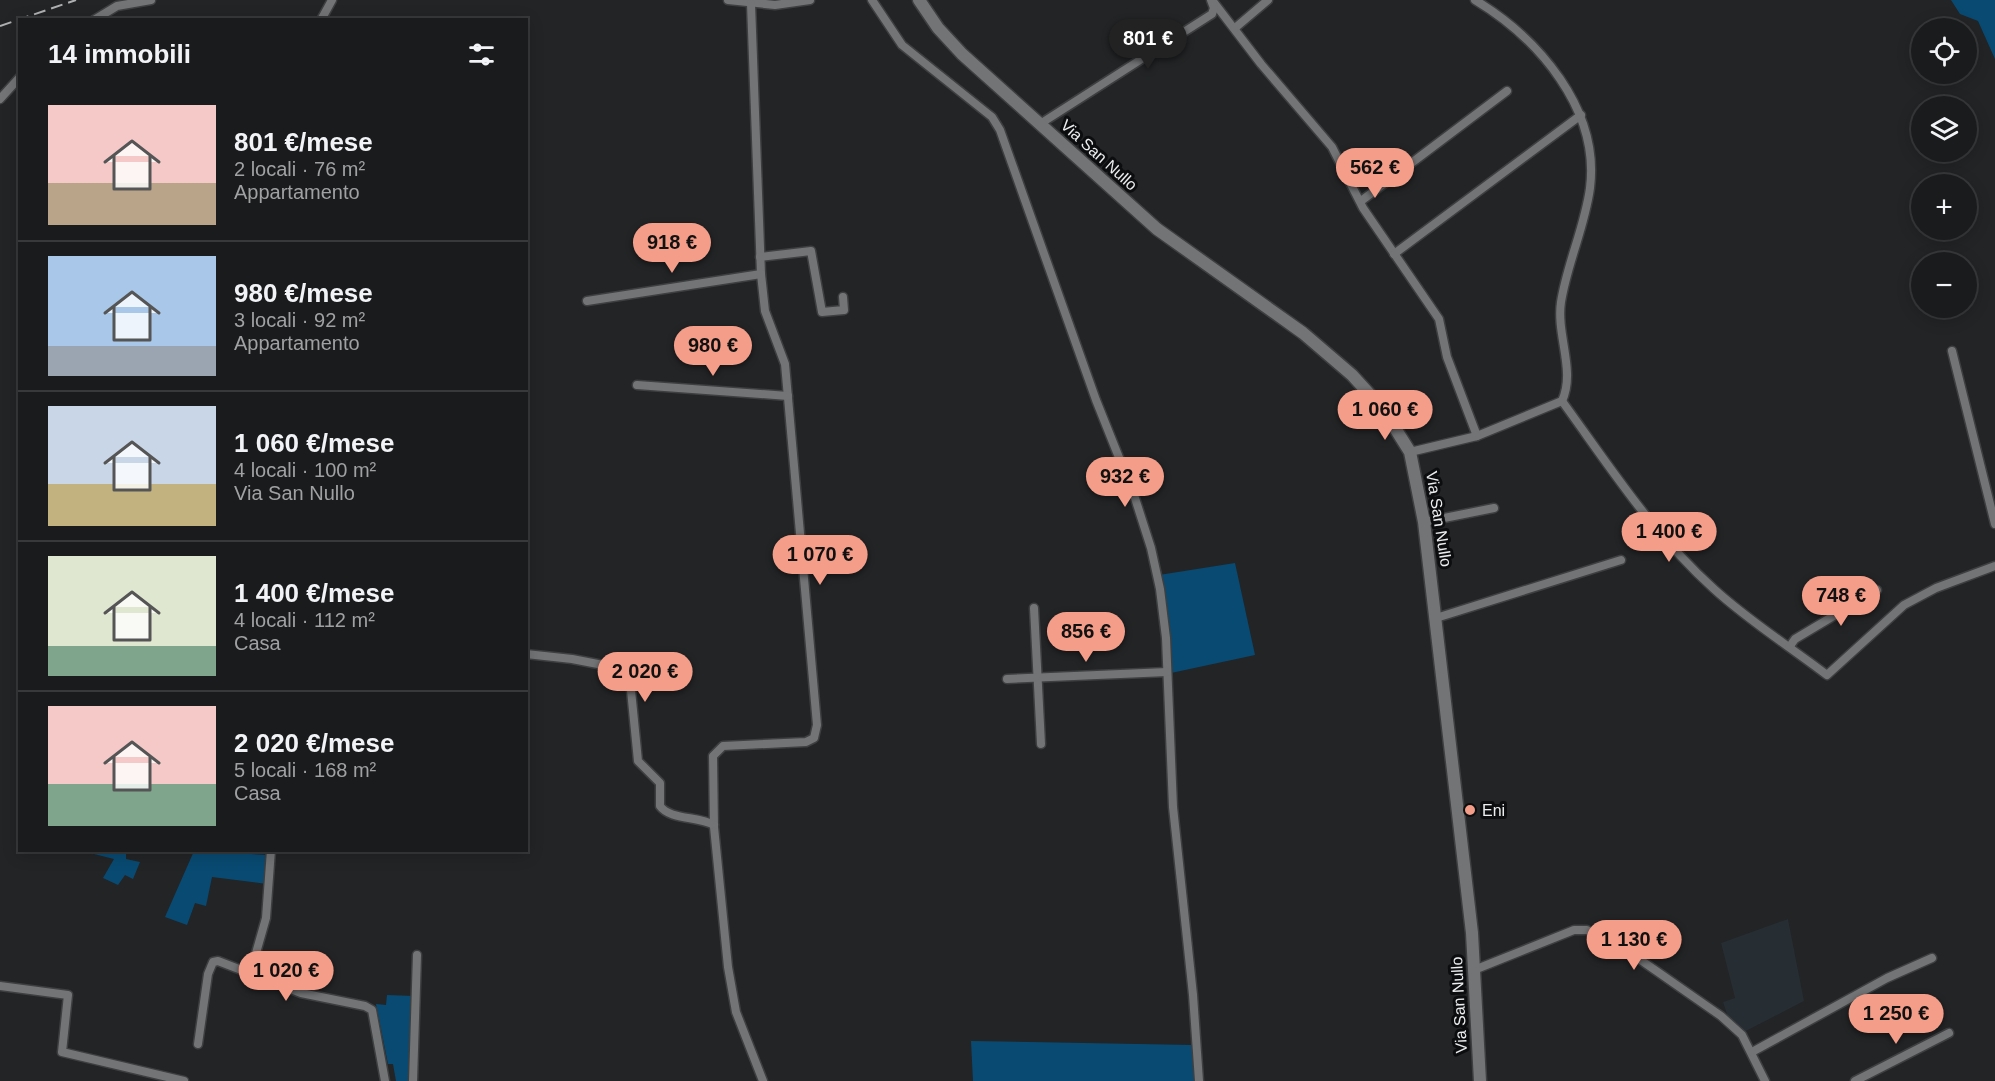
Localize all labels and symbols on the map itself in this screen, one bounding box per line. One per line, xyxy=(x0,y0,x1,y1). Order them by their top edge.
pin: 801 € xyxy=(1106,19,1190,70)
street label: Via San Nullo xyxy=(1057,116,1141,194)
pin: 562 € xyxy=(1333,148,1417,199)
pin: 918 € xyxy=(630,223,714,274)
pin: 980 € xyxy=(671,326,755,377)
pin: 1 060 € xyxy=(1330,390,1440,441)
pin: 932 € xyxy=(1083,457,1167,508)
street label: Via San Nullo xyxy=(1423,470,1455,568)
pin: 1 400 € xyxy=(1614,512,1724,563)
pin: 1 070 € xyxy=(765,535,875,586)
pin: 748 € xyxy=(1799,576,1883,627)
pin: 856 € xyxy=(1044,612,1128,663)
pin: 2 020 € xyxy=(590,652,700,703)
place label: Eni xyxy=(1482,802,1505,819)
marker: Eni xyxy=(1463,803,1477,817)
pin: 1 130 € xyxy=(1579,920,1689,971)
pin: 1 020 € xyxy=(231,951,341,1002)
street label: Via San Nullo xyxy=(1448,956,1470,1054)
pin: 1 250 € xyxy=(1841,994,1951,1045)

